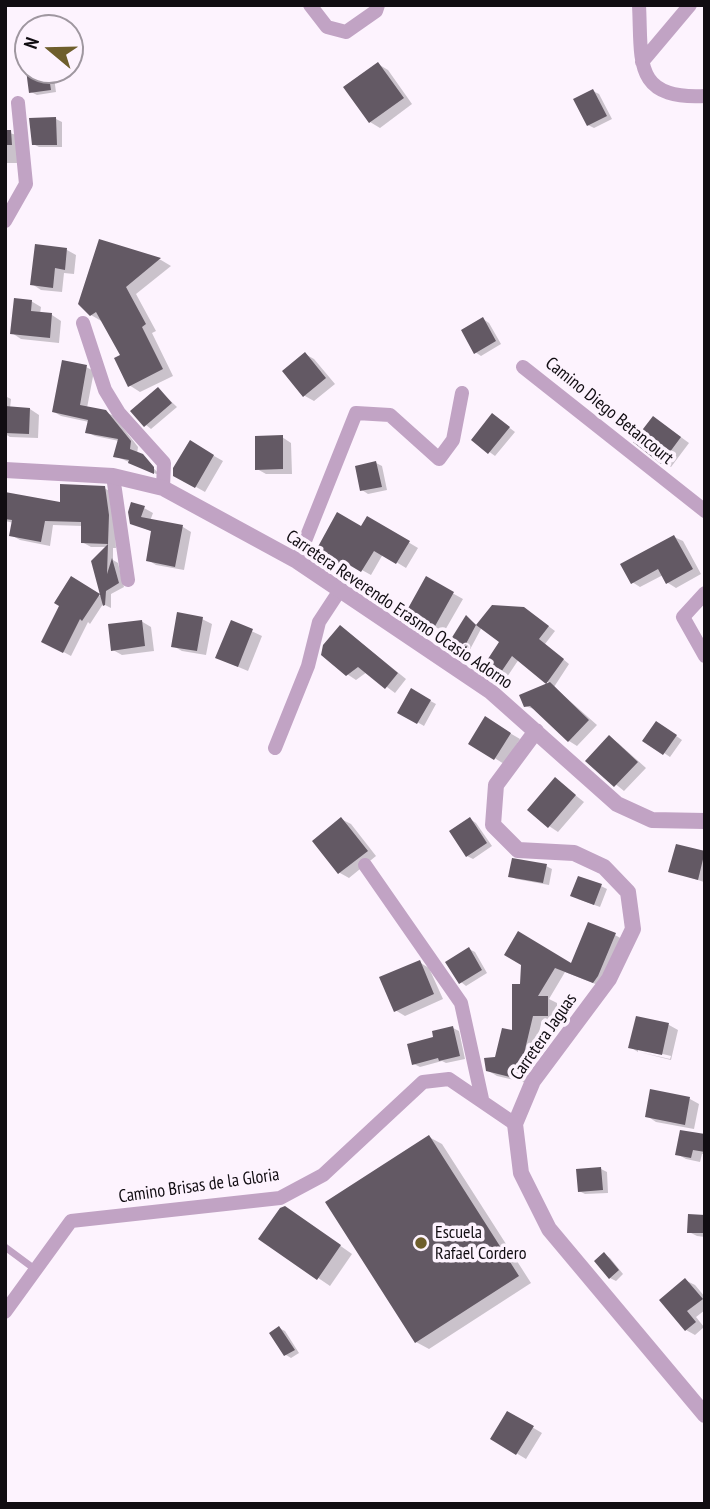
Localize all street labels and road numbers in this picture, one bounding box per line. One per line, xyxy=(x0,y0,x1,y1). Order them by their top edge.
street label: Camino Diego Betancourt xyxy=(541,353,677,469)
street label: Carretera Reverendo Erasmo Ocasio Adorno xyxy=(282,526,516,694)
street label: Carretera Jaguas xyxy=(506,989,582,1085)
street label: Camino Brisas de la Gloria xyxy=(117,1164,281,1208)

